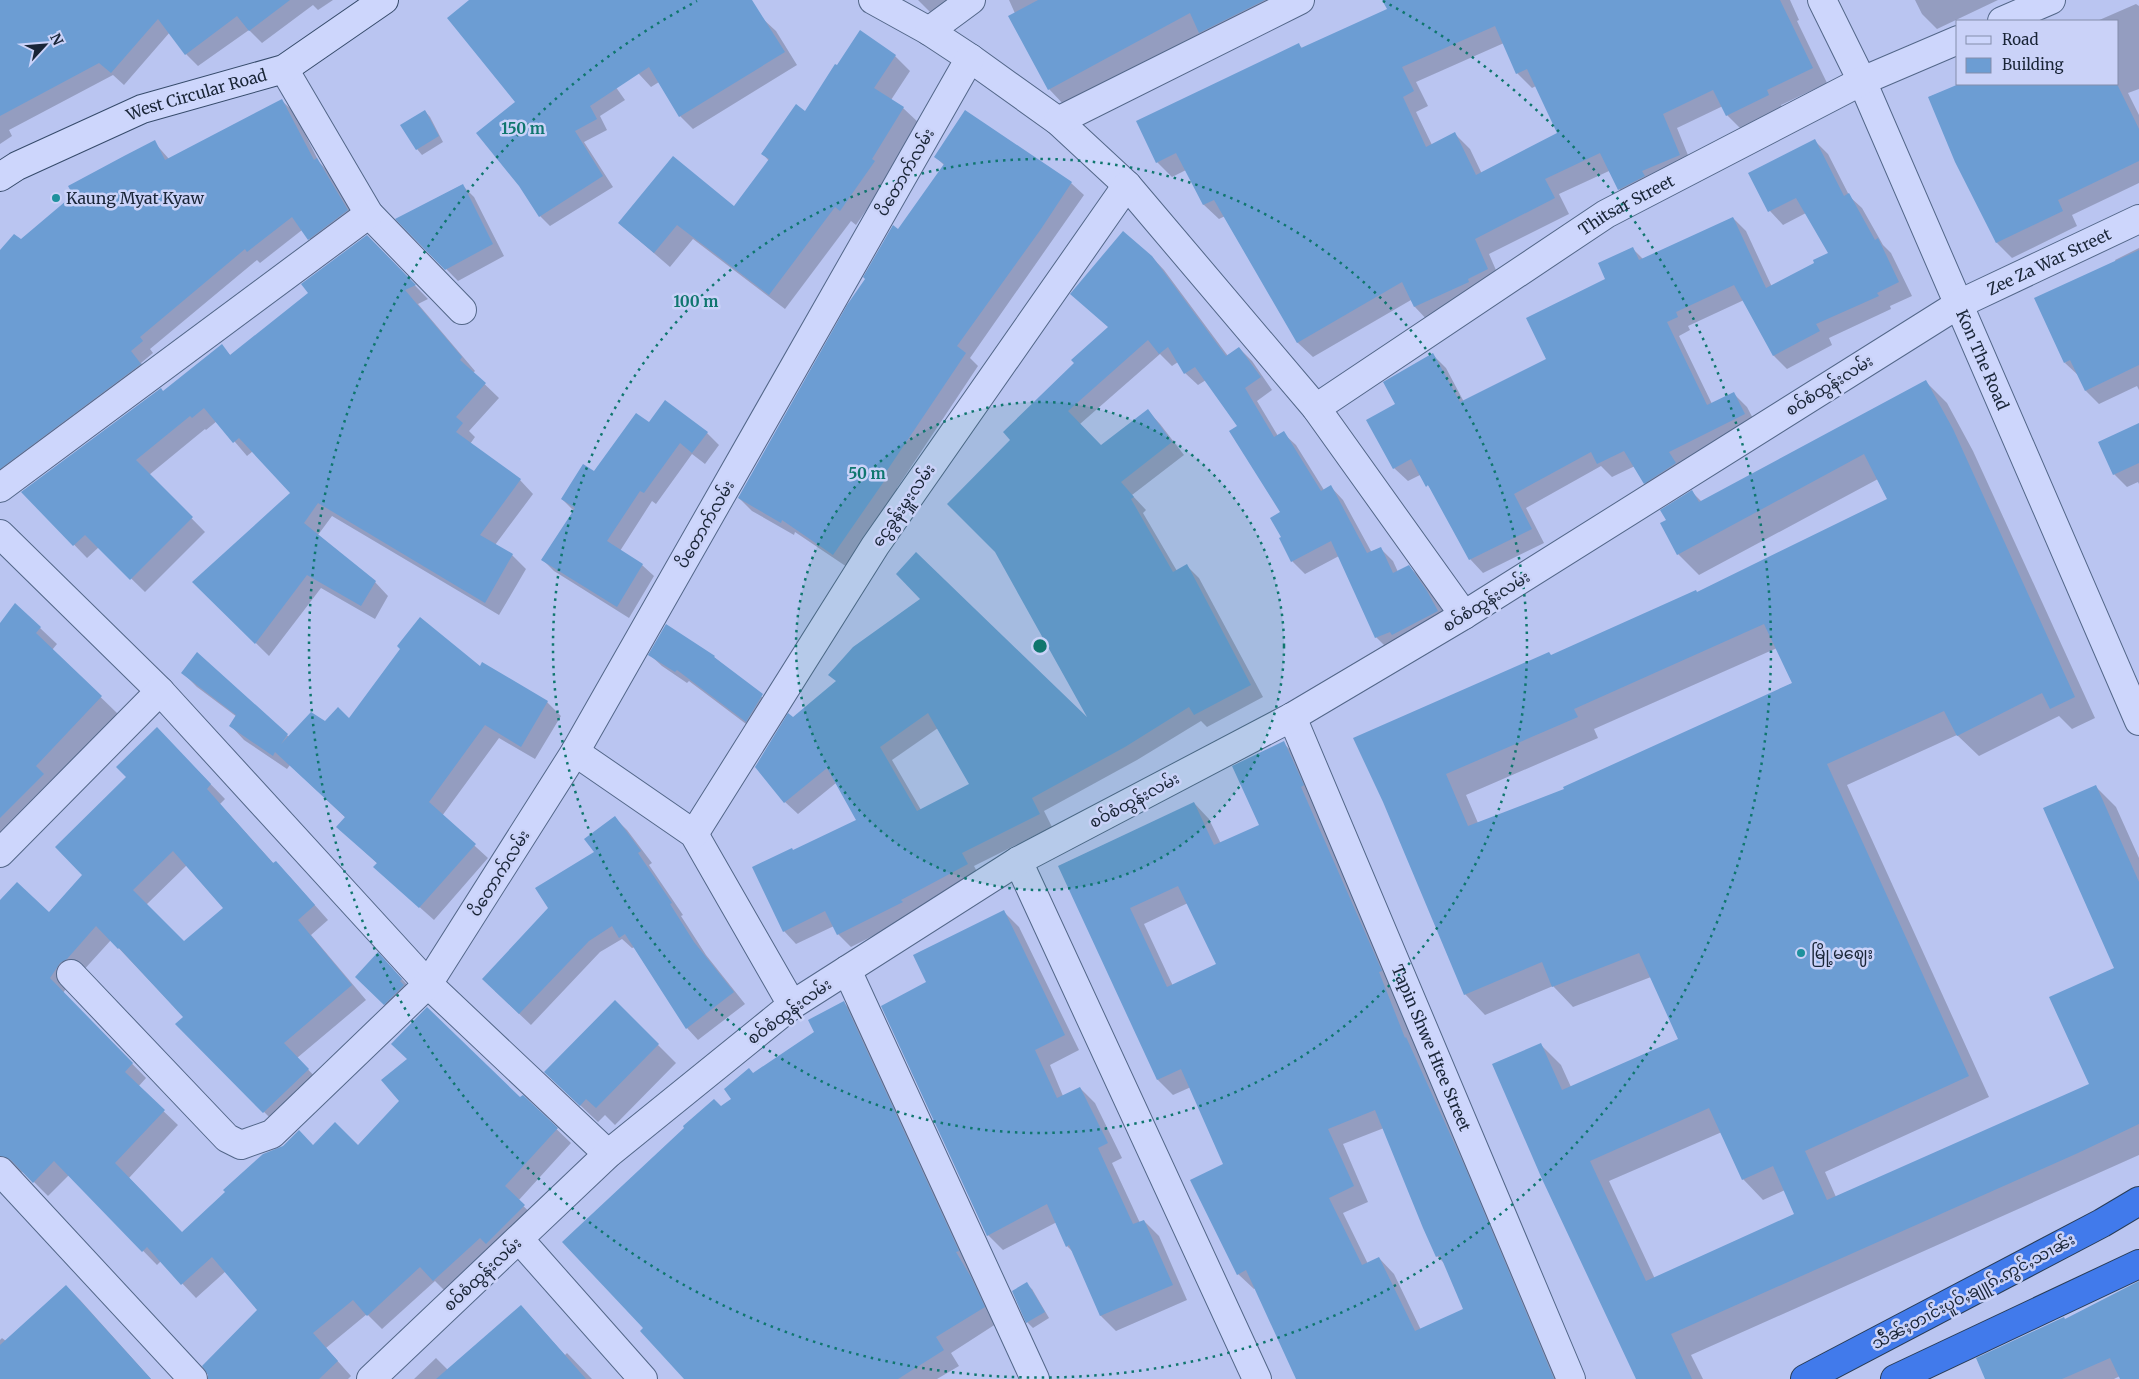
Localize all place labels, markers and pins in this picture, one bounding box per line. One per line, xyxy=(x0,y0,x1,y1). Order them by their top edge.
place label: Kaung Myat Kyaw xyxy=(66,188,205,208)
marker: Kaung Myat Kyaw xyxy=(50,192,62,204)
centre of rings xyxy=(1031,637,1049,655)
place label: မြို့မဈေး xyxy=(1811,942,1873,967)
marker: မြို့မဈေး xyxy=(1795,947,1807,959)

